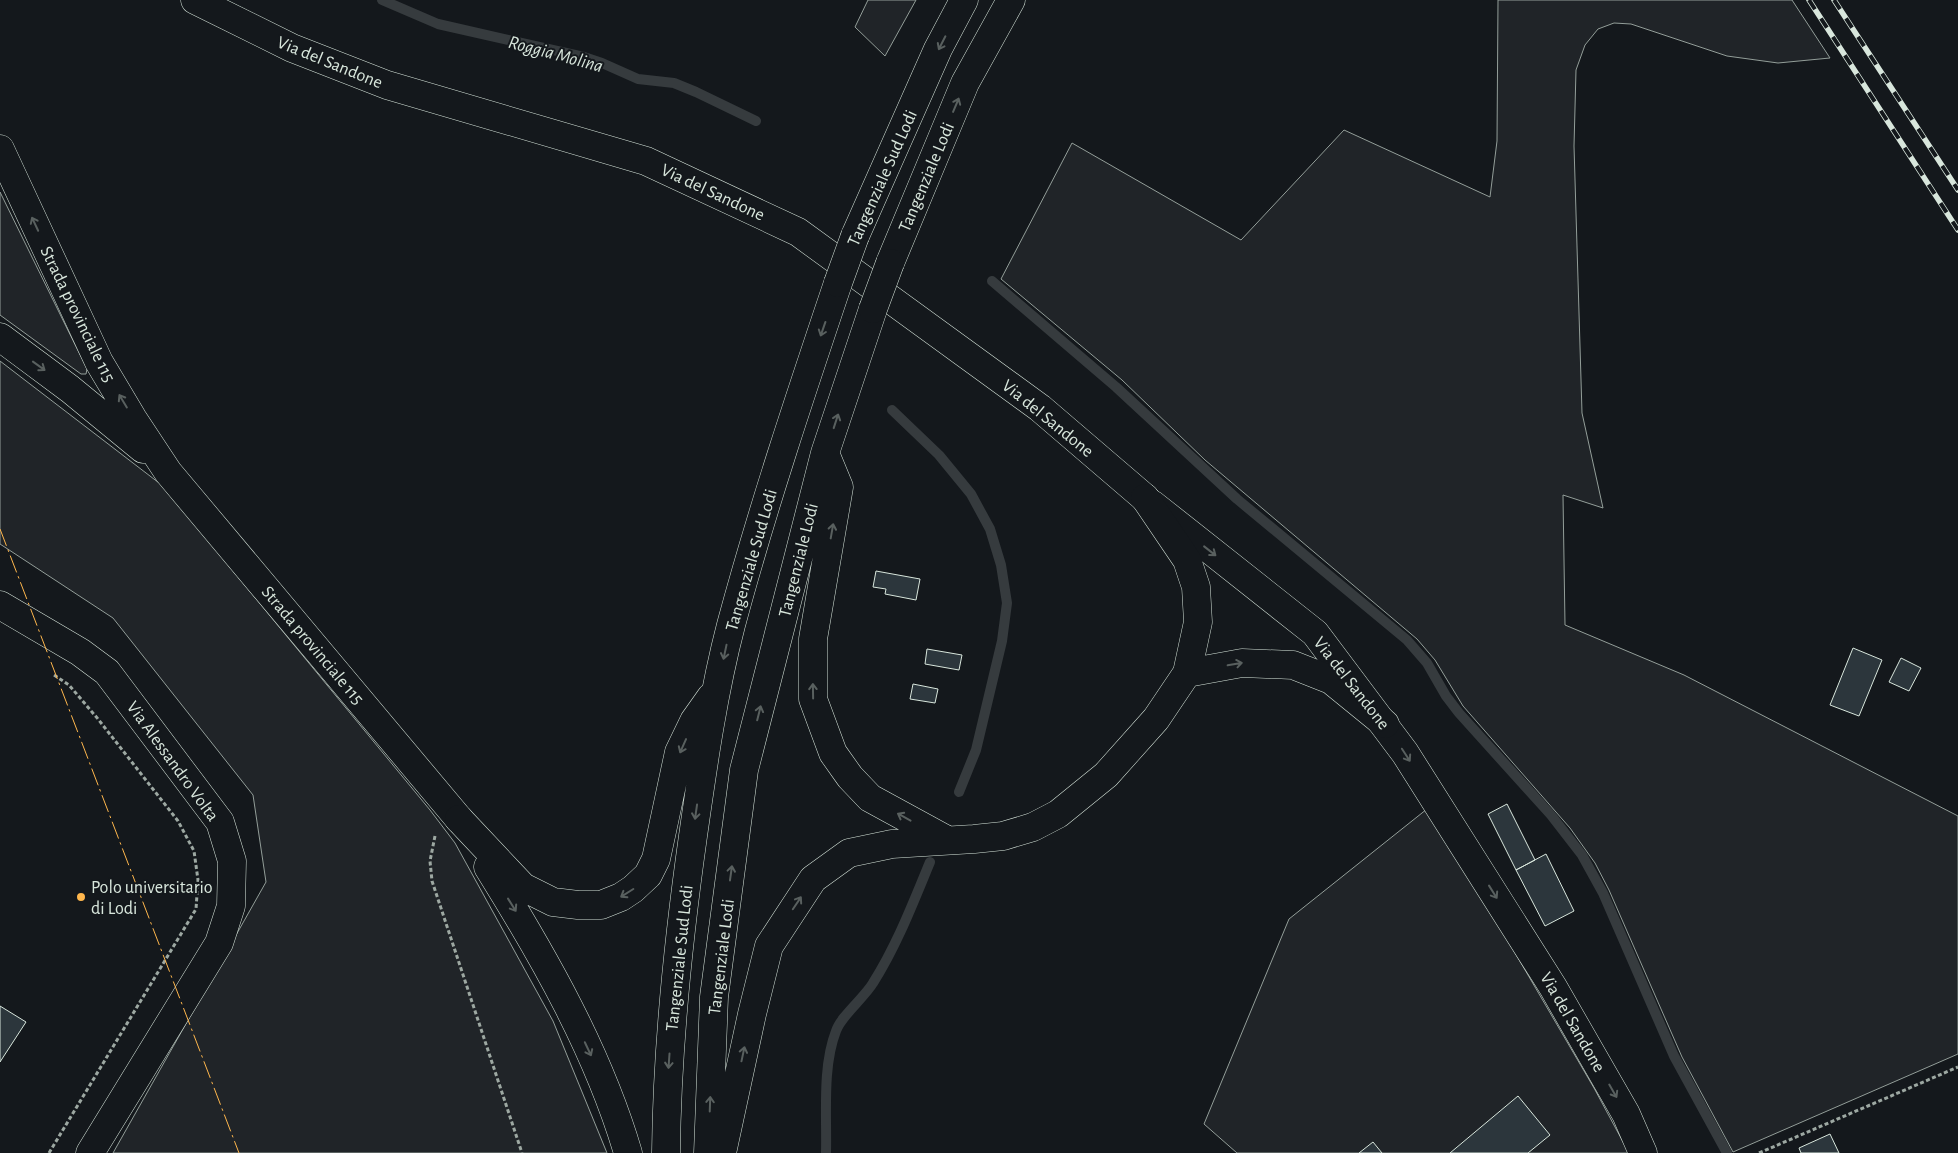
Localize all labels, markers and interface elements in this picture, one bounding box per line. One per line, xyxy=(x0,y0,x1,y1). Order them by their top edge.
water label: Roggia Molina xyxy=(506,33,605,76)
street label: Via del Sandone xyxy=(274,34,385,92)
one-way arrow xyxy=(936,35,946,50)
one-way arrow xyxy=(952,98,961,113)
street label: Tangenziale Sud Lodi xyxy=(845,108,921,249)
street label: Tangenziale Lodi xyxy=(896,120,958,235)
street label: Via del Sandone xyxy=(658,161,767,225)
one-way arrow xyxy=(30,217,40,232)
street label: Strada provinciale 115 xyxy=(36,244,118,385)
one-way arrow xyxy=(817,321,827,337)
one-way arrow xyxy=(32,361,46,371)
street label: Via del Sandone xyxy=(998,377,1097,461)
one-way arrow xyxy=(117,395,127,409)
one-way arrow xyxy=(831,413,841,429)
street label: Tangenziale Sud Lodi xyxy=(723,487,781,633)
street label: Tangenziale Lodi xyxy=(776,501,822,619)
one-way arrow xyxy=(827,523,837,539)
one-way arrow xyxy=(1204,545,1217,556)
street label: Strada provinciale 115 xyxy=(258,583,367,708)
street label: Via del Sandone xyxy=(1310,634,1393,733)
one-way arrow xyxy=(720,644,729,660)
one-way arrow xyxy=(1226,659,1242,669)
one-way arrow xyxy=(808,684,818,700)
street label: Via Alessandro Volta xyxy=(123,698,222,825)
one-way arrow xyxy=(755,706,764,722)
one-way arrow xyxy=(677,738,687,753)
one-way arrow xyxy=(1401,748,1411,762)
one-way arrow xyxy=(691,804,701,820)
one-way arrow xyxy=(898,811,912,821)
one-way arrow xyxy=(726,865,736,881)
place label: Polo universitario di Lodi xyxy=(91,879,213,918)
street label: Tangenziale Sud Lodi xyxy=(663,884,697,1032)
one-way arrow xyxy=(1488,885,1498,899)
one-way arrow xyxy=(620,888,634,898)
marker: Polo universitario di Lodi xyxy=(75,891,87,903)
one-way arrow xyxy=(792,896,802,910)
one-way arrow xyxy=(507,898,517,912)
street label: Tangenziale Lodi xyxy=(706,898,738,1016)
street label: Via del Sandone xyxy=(1536,970,1608,1075)
one-way arrow xyxy=(583,1041,593,1056)
one-way arrow xyxy=(739,1046,748,1062)
one-way arrow xyxy=(664,1052,674,1068)
one-way arrow xyxy=(1608,1083,1618,1098)
one-way arrow xyxy=(705,1097,715,1113)

